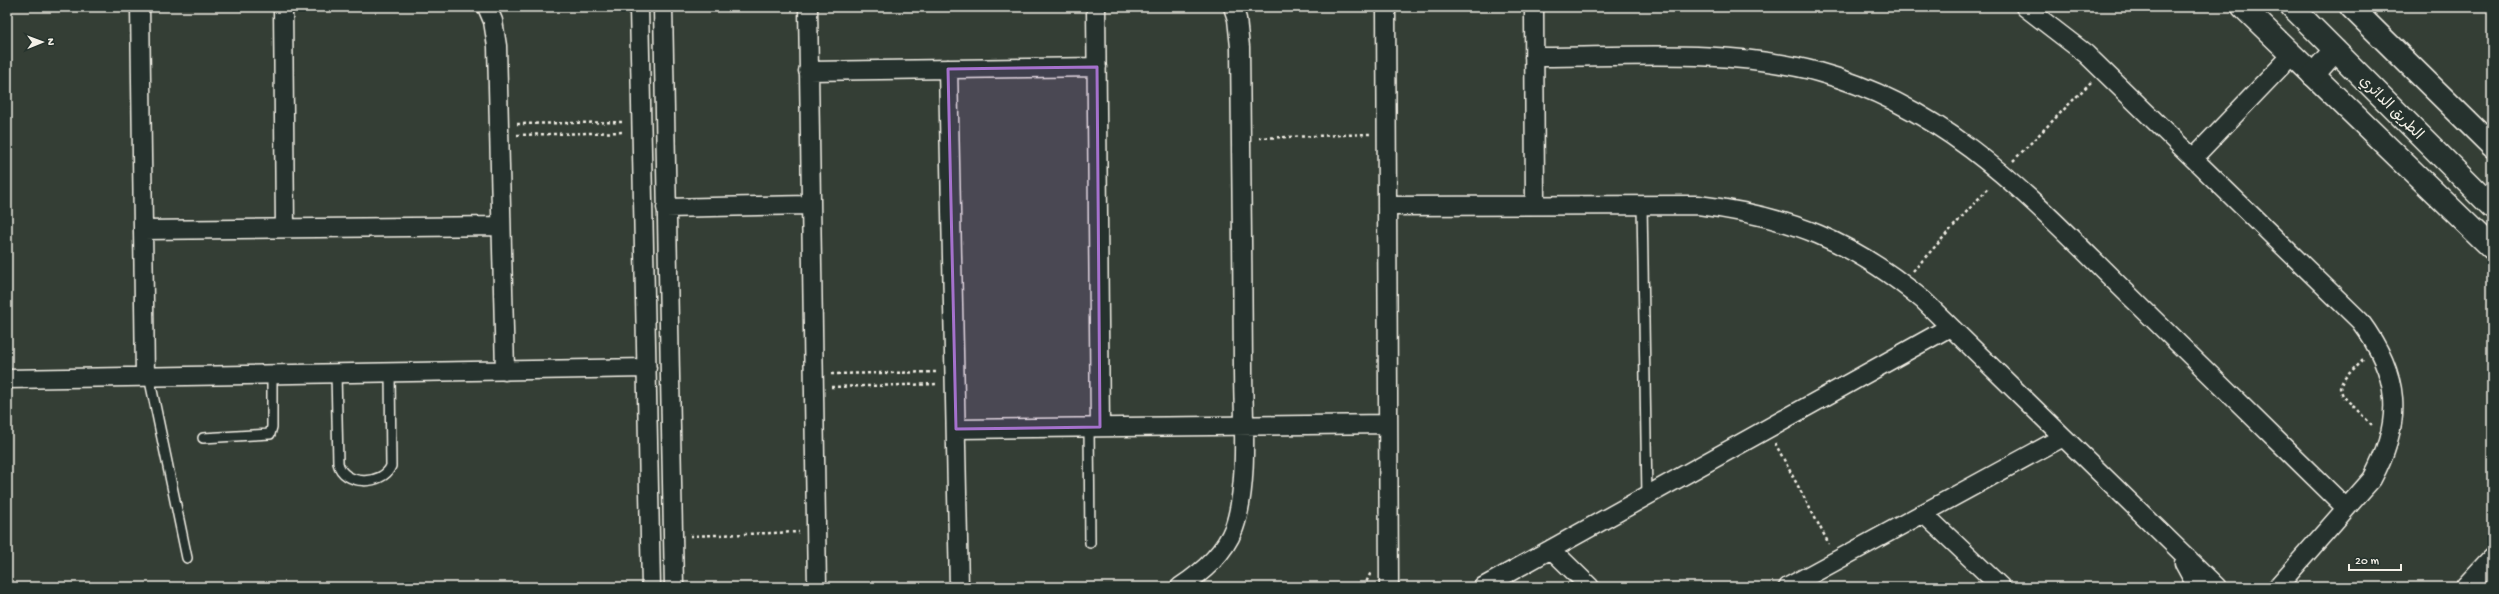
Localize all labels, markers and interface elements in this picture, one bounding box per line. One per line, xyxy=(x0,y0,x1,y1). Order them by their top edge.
north arrow xyxy=(22,22,62,62)
text: N xyxy=(44,38,56,46)
street label: الطريق الدائري xyxy=(2355,73,2426,144)
scale bar xyxy=(2349,546,2401,572)
text: 20 m xyxy=(2355,555,2380,569)

